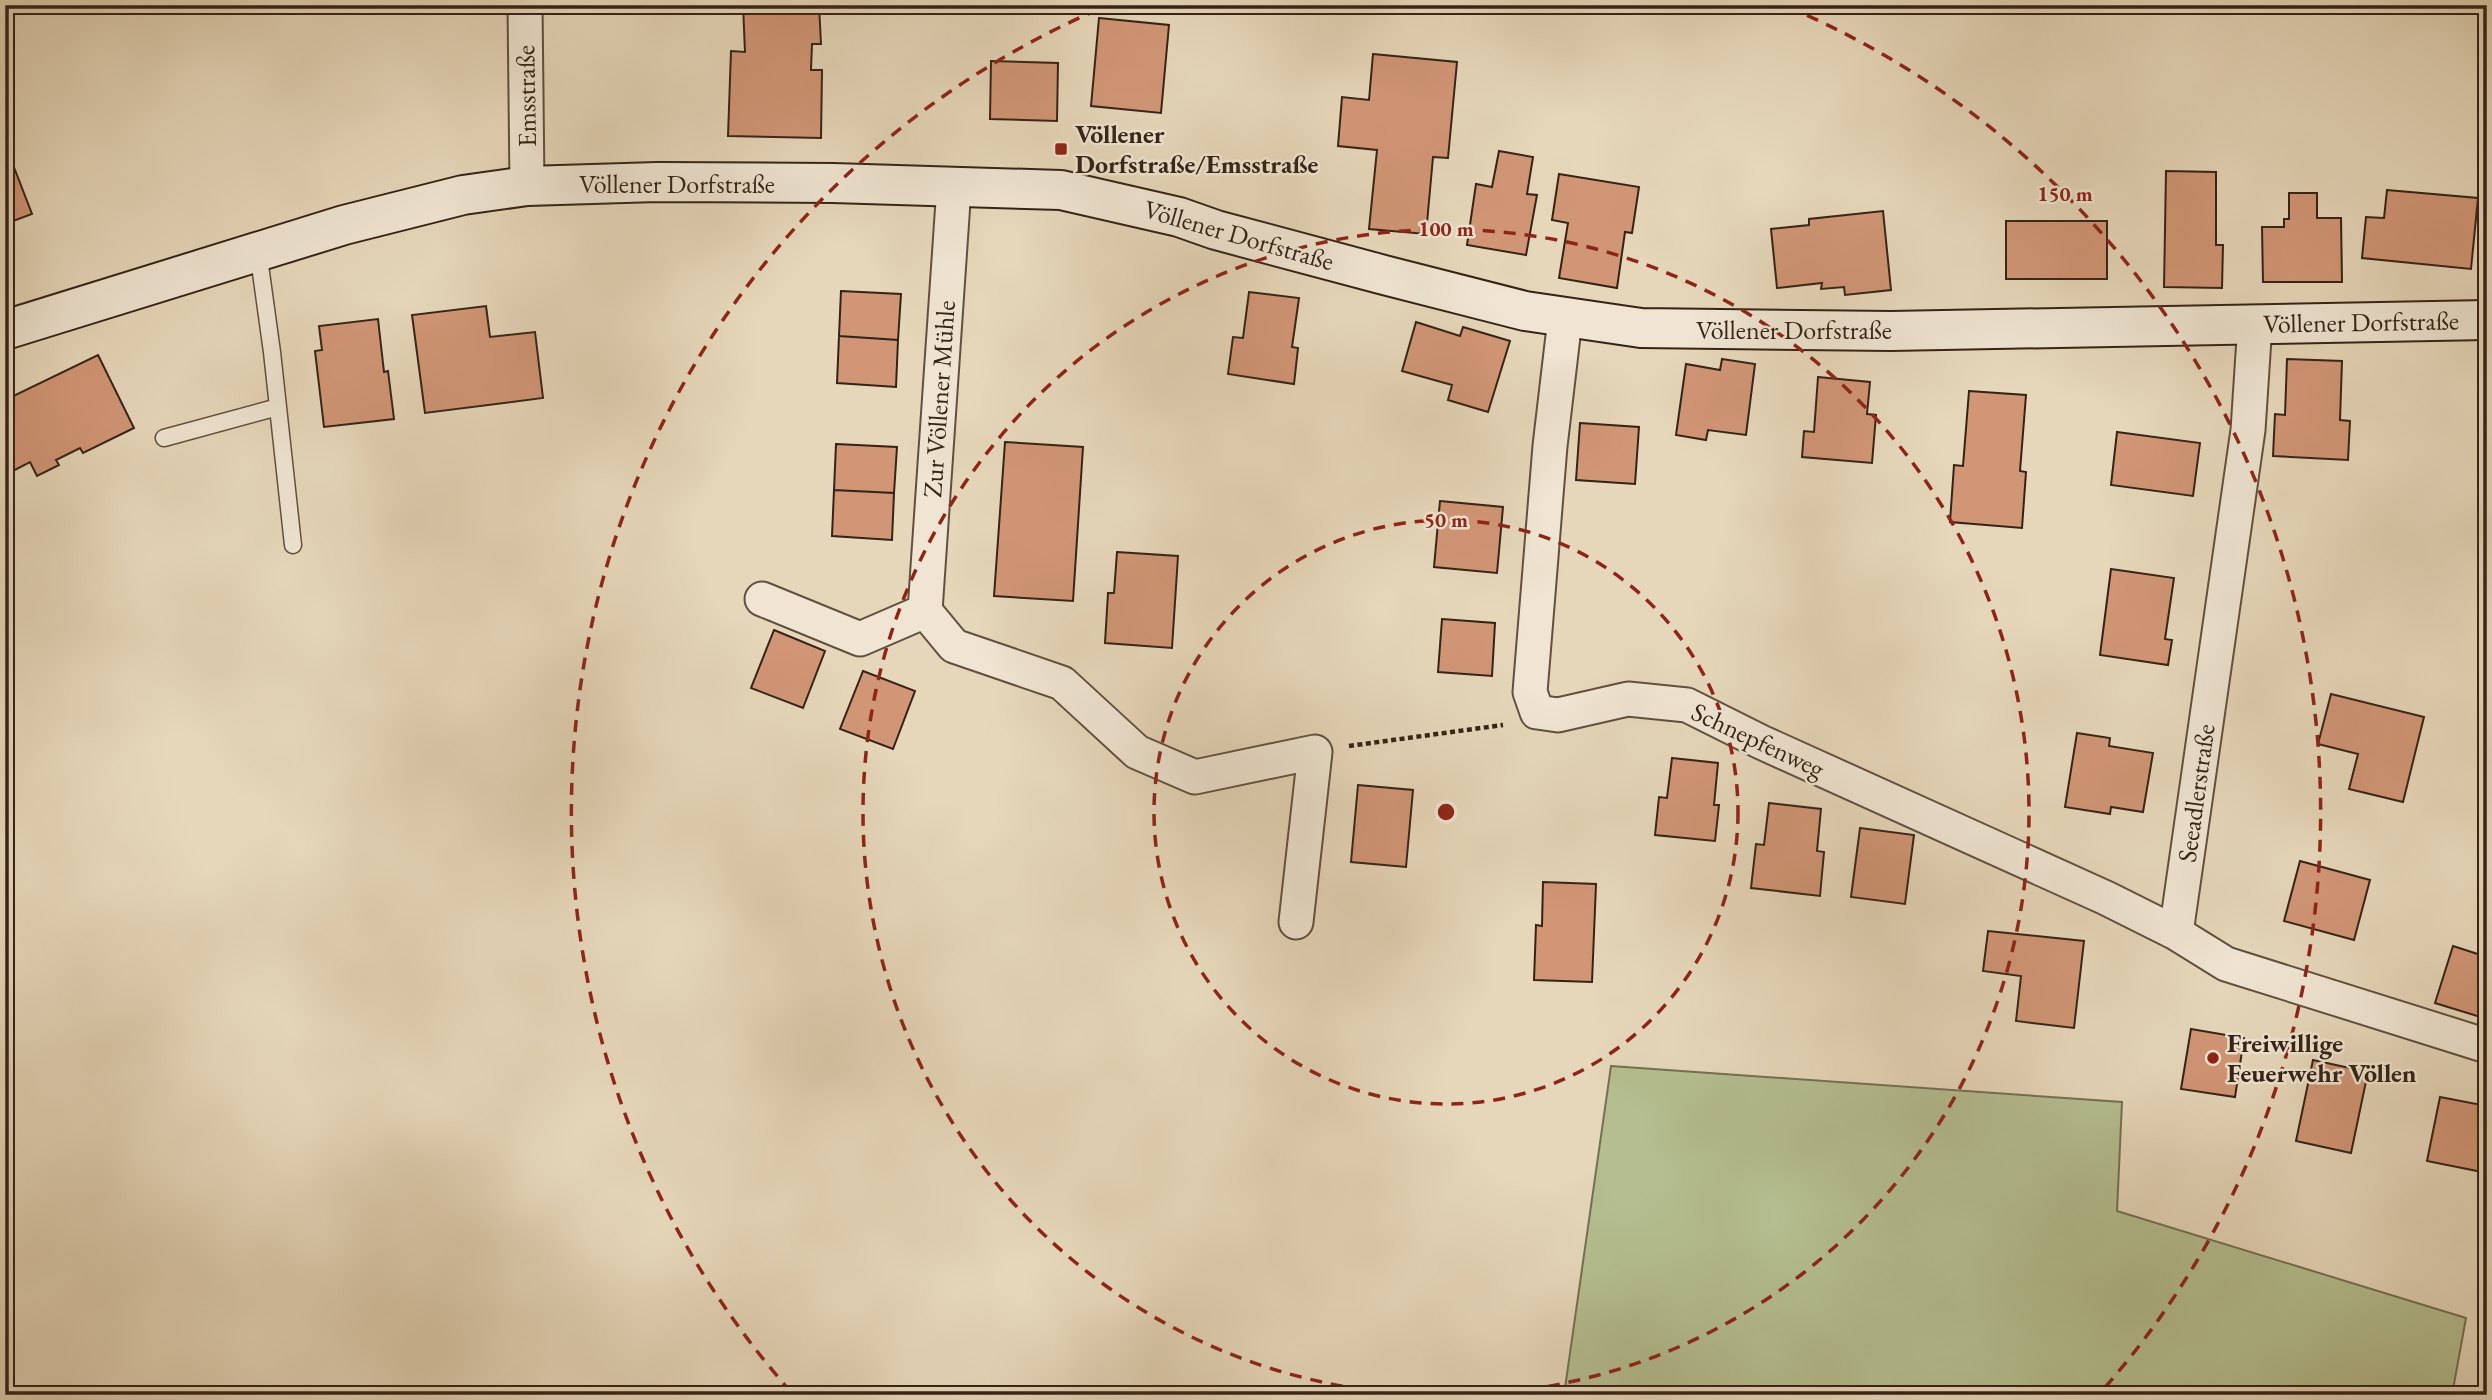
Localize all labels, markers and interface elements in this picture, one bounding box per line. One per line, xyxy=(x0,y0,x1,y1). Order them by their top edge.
street label: Emsstraße xyxy=(508,45,544,147)
place label: Völlener Dorfstraße/Emsstraße xyxy=(1075,117,1318,181)
marker: Völlener Dorfstraße/Emsstraße xyxy=(1053,141,1069,157)
street label: Völlener Dorfstraße xyxy=(579,167,775,201)
text: 150 m xyxy=(2037,180,2093,207)
street label: Völlener Dorfstraße xyxy=(1140,192,1338,278)
text: 100 m xyxy=(1418,215,1474,242)
street label: Zur Völlener Mühle xyxy=(915,299,963,499)
street label: Völlener Dorfstraße xyxy=(2263,303,2459,341)
street label: Völlener Dorfstraße xyxy=(1696,313,1892,347)
text: 50 m xyxy=(1424,506,1468,533)
street label: Schnepfenweg xyxy=(1686,694,1831,786)
street label: Seeadlerstraße xyxy=(2169,722,2223,864)
centre of rings xyxy=(1434,800,1458,824)
place label: Freiwillige Feuerwehr Völlen xyxy=(2227,1026,2417,1090)
marker: Freiwillige Feuerwehr Völlen xyxy=(2205,1050,2221,1066)

